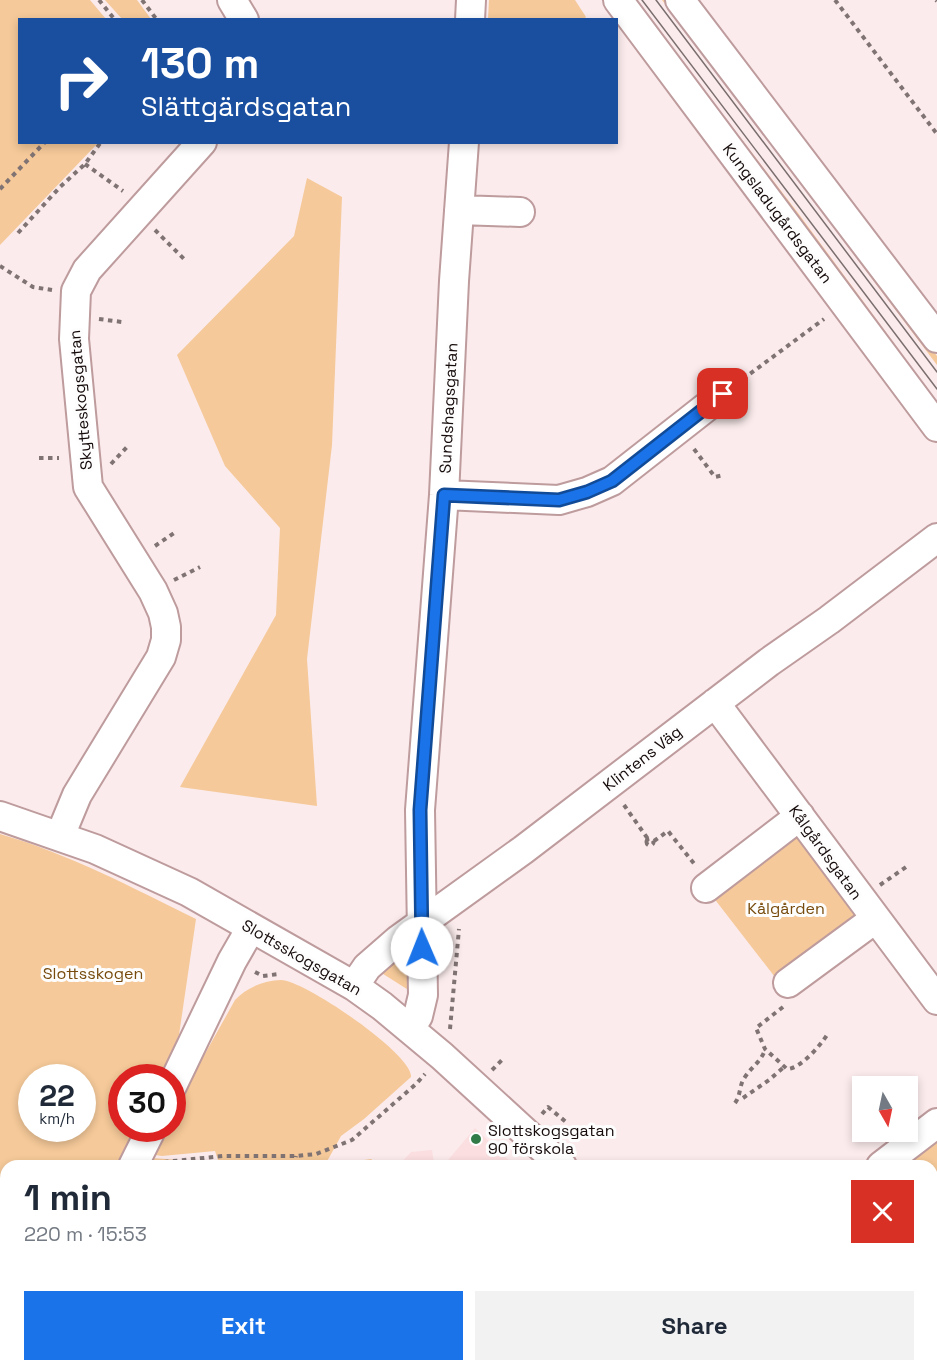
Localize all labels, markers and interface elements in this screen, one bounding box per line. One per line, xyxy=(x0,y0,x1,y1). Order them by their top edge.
text: 130 m xyxy=(141,37,259,90)
icon: right xyxy=(42,42,120,120)
text: Slättgärdsgatan xyxy=(141,89,351,124)
street label: Kungsladugårdsgatan xyxy=(718,139,837,288)
street label: Skytteskogsgatan xyxy=(64,329,97,471)
street label: Sundshagsgatan xyxy=(435,342,462,474)
pin xyxy=(697,368,748,419)
icon: arrive xyxy=(706,377,739,410)
street label: Klintens Väg xyxy=(599,721,686,796)
street label: Kålgårdsgatan xyxy=(784,801,867,904)
park label: Kålgården xyxy=(747,898,825,919)
street label: Slottsskogsgatan xyxy=(238,915,365,1000)
position arrow xyxy=(390,916,454,980)
park label: Slottsskogen xyxy=(43,963,143,984)
speed limit sign: 30 xyxy=(108,1064,186,1142)
text: 22 xyxy=(39,1076,75,1115)
north arrow xyxy=(852,1076,918,1142)
map controls xyxy=(852,1076,918,1142)
text: km/h xyxy=(39,1109,75,1128)
place label: Slottskogsgatan 90 förskola xyxy=(488,1120,615,1159)
marker: Slottskogsgatan 90 förskola xyxy=(469,1132,483,1146)
text: 1 min xyxy=(24,1175,112,1221)
button: close xyxy=(851,1180,914,1243)
text: 220 m · 15:53 xyxy=(24,1221,147,1247)
button: Exit xyxy=(24,1291,463,1360)
button: Share xyxy=(475,1291,914,1360)

